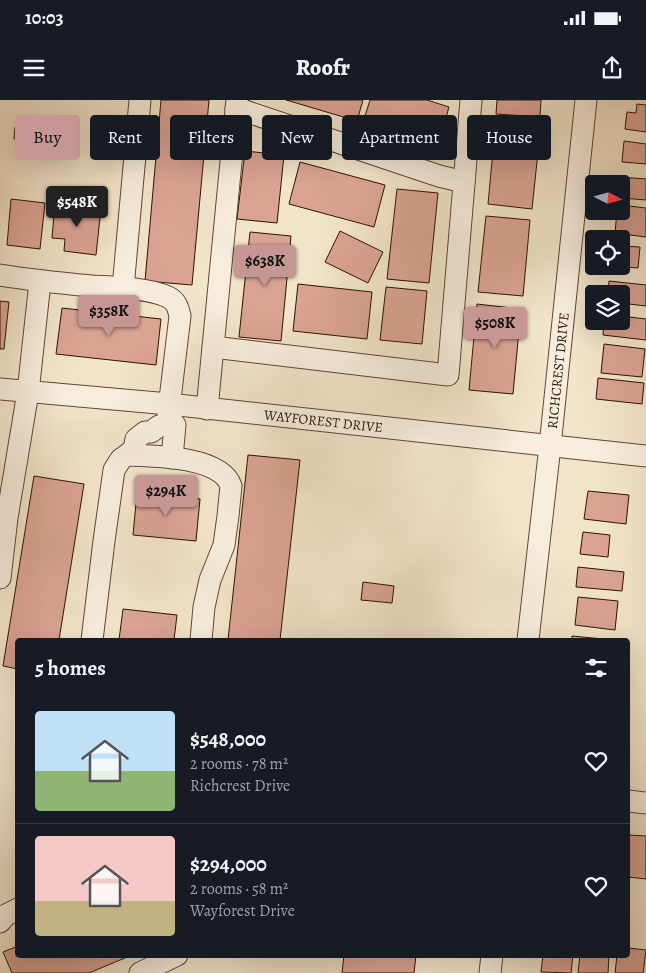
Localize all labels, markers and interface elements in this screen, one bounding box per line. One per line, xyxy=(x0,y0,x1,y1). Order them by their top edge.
text: 10:03 xyxy=(25,5,64,31)
text: Roofr xyxy=(296,53,350,83)
icon: menu xyxy=(20,54,48,82)
icon: share xyxy=(598,54,626,82)
chip: Buy xyxy=(15,115,80,160)
chip: Rent xyxy=(90,115,160,160)
chip: Filters xyxy=(170,115,252,160)
chip: New xyxy=(262,115,332,160)
chip: Apartment xyxy=(342,115,457,160)
chip: House xyxy=(467,115,551,160)
north arrow xyxy=(585,175,630,220)
map controls xyxy=(585,175,630,330)
pin: $548K xyxy=(42,186,112,228)
text: $548K xyxy=(57,191,97,213)
button: locate xyxy=(585,230,630,275)
pin: $638K xyxy=(230,244,300,287)
text: $638K xyxy=(245,250,285,272)
button: layers xyxy=(585,285,630,330)
pin: $358K xyxy=(74,294,144,337)
text: $358K xyxy=(89,300,129,322)
pin: $508K xyxy=(460,306,530,349)
text: $508K xyxy=(475,312,515,334)
street label: RICHCREST DRIVE xyxy=(543,312,574,430)
street label: WAYFOREST DRIVE xyxy=(262,405,384,437)
pin: $294K xyxy=(131,474,201,517)
text: $294K xyxy=(146,480,186,502)
text: 5 homes xyxy=(35,654,106,682)
icon: filters xyxy=(582,654,610,682)
text: $548,000 xyxy=(190,725,266,753)
icon: home xyxy=(75,731,135,791)
icon: heart xyxy=(582,747,610,775)
text: 2 rooms · 78 m² xyxy=(190,753,288,775)
text: Richcrest Drive xyxy=(190,775,290,797)
text: $294,000 xyxy=(190,850,267,878)
icon: home xyxy=(75,856,135,916)
icon: heart xyxy=(582,872,610,900)
text: 2 rooms · 58 m² xyxy=(190,878,288,900)
text: Wayforest Drive xyxy=(190,900,295,922)

